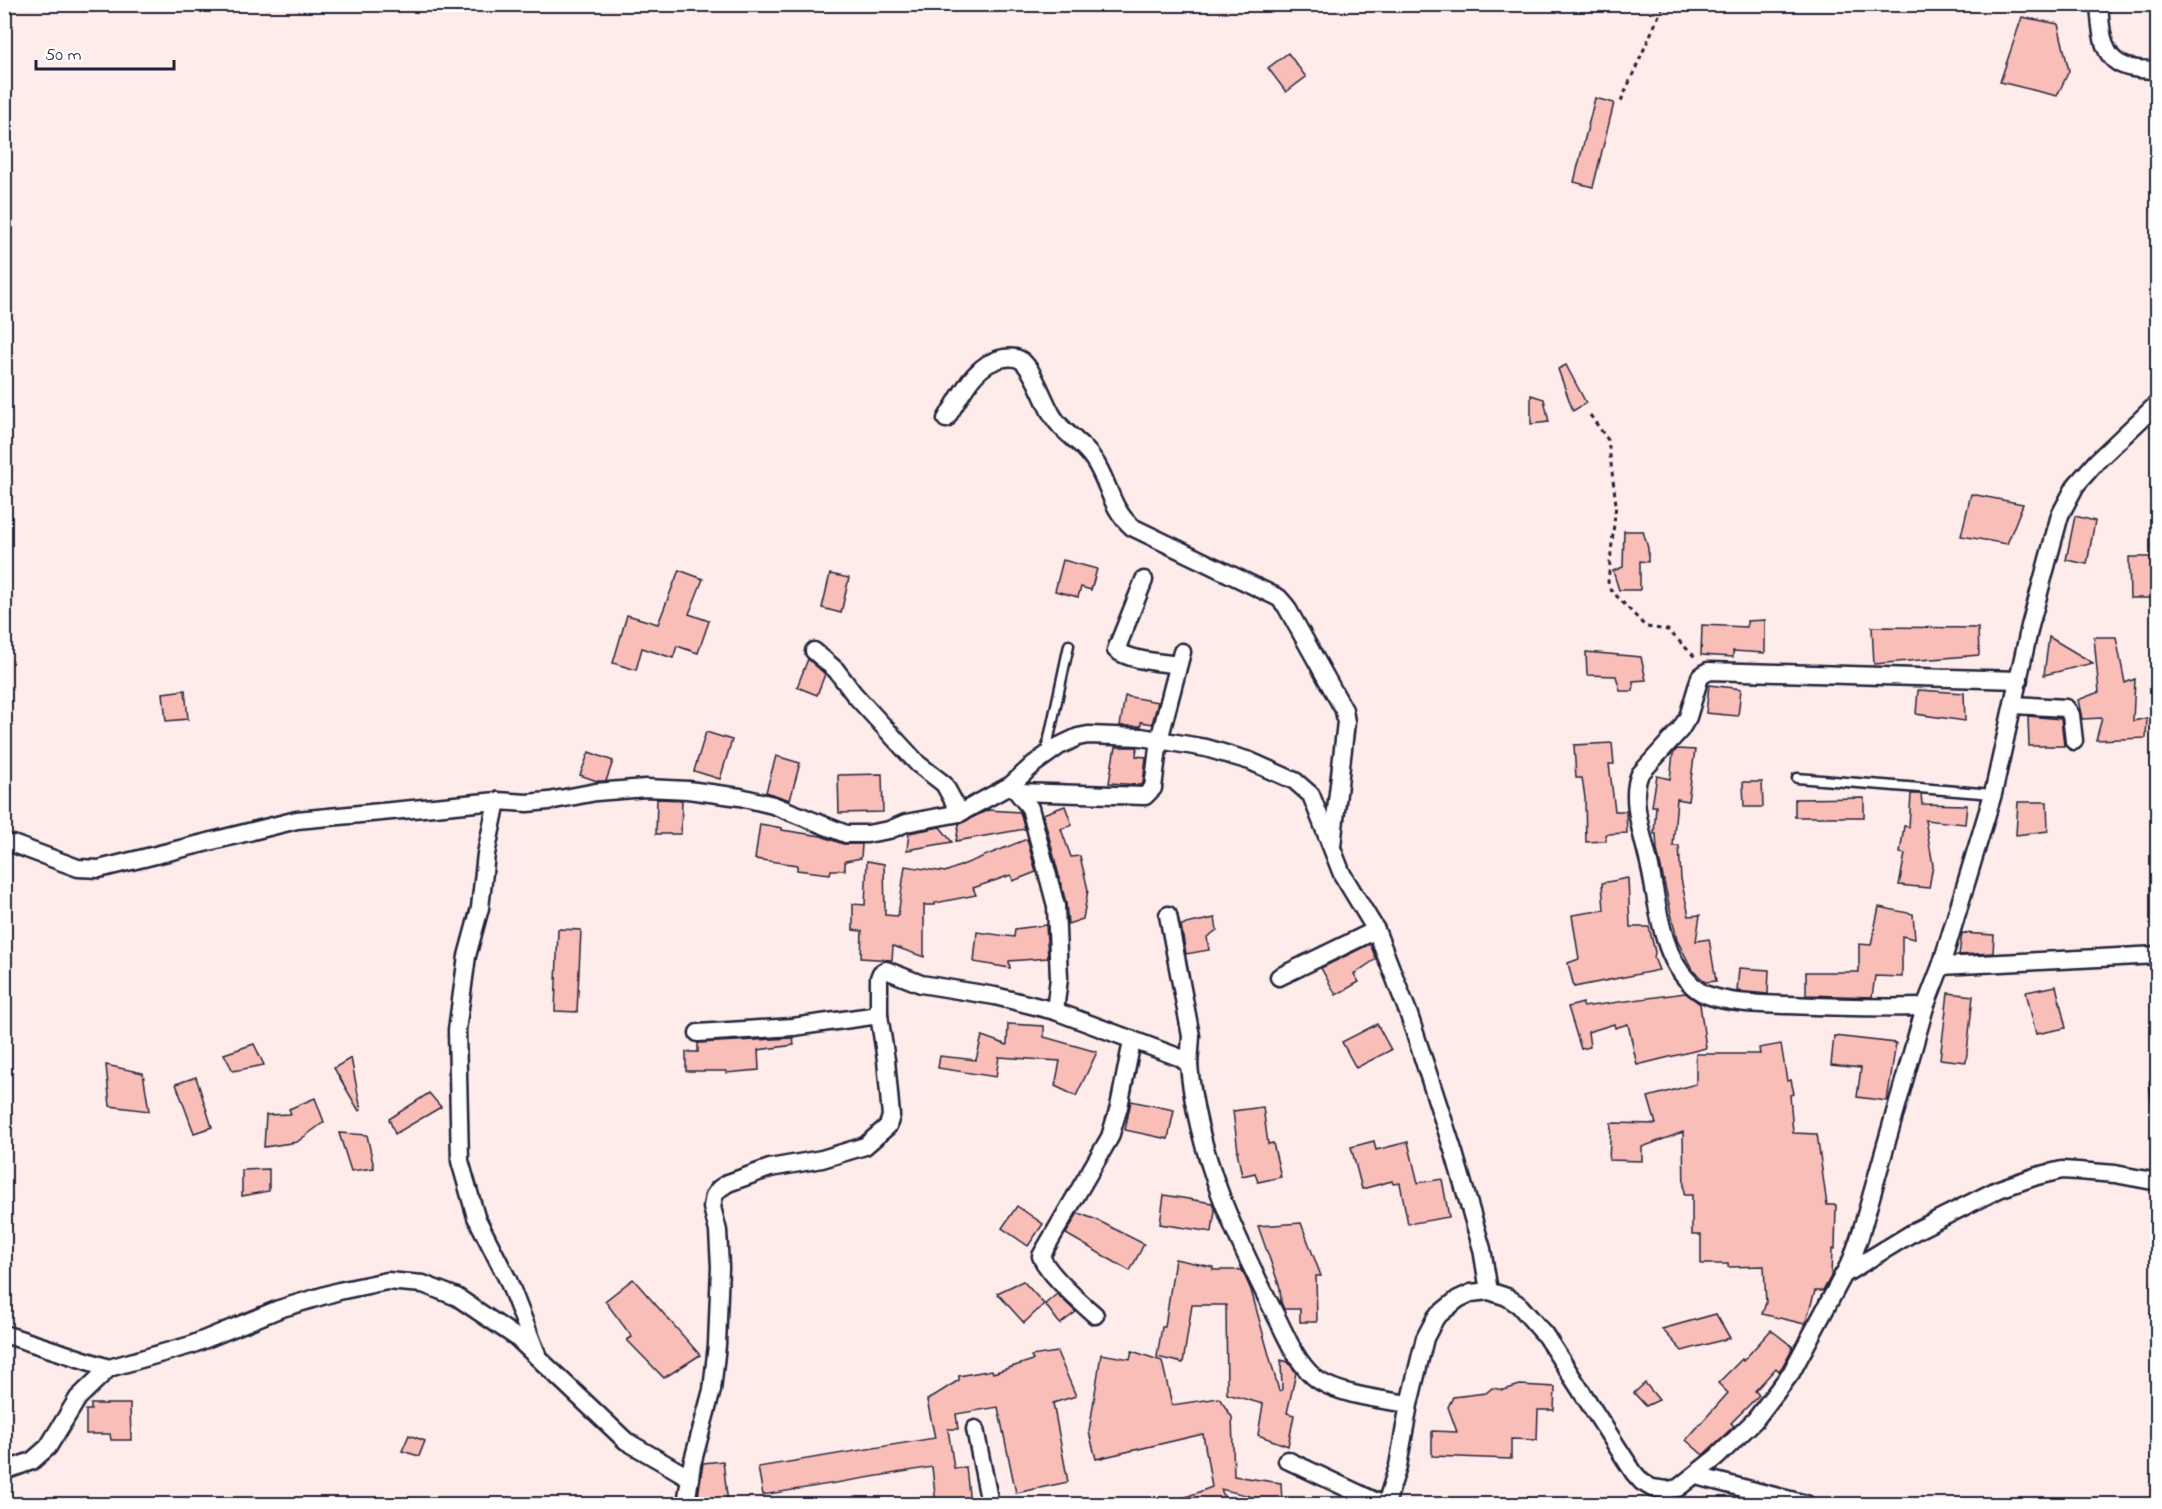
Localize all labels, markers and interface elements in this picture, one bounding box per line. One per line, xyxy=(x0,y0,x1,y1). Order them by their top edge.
scale bar xyxy=(36,33,174,71)
text: 50 m xyxy=(45,43,82,69)

